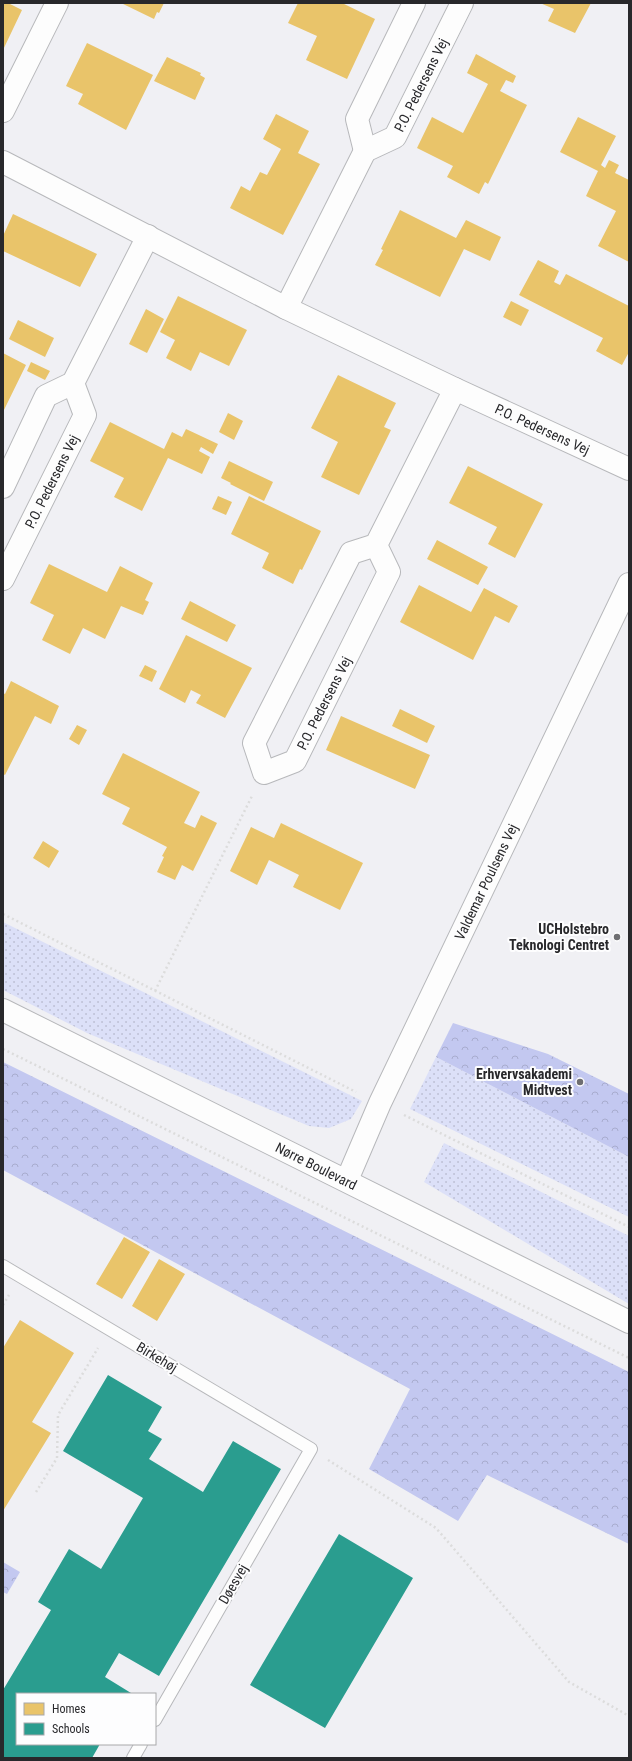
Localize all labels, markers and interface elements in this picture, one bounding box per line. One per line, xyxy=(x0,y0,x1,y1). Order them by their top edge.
street label: P.O. Pedersens Vej xyxy=(391,36,451,134)
street label: P.O. Pedersens Vej xyxy=(492,400,592,458)
street label: P.O. Pedersens Vej xyxy=(22,432,82,531)
street label: P.O. Pedersens Vej xyxy=(294,654,354,752)
street label: Valdemar Poulsens Vej xyxy=(451,821,521,943)
place label: UCHolstebro Teknologi Centret xyxy=(509,921,609,953)
marker: UCHolstebro Teknologi Centret xyxy=(612,932,622,942)
place label: Erhvervsakademi Midtvest xyxy=(476,1066,572,1098)
marker: Erhvervsakademi Midtvest xyxy=(575,1077,585,1087)
street label: Nørre Boulevard xyxy=(273,1139,360,1193)
street label: Birkehøj xyxy=(134,1339,180,1375)
street label: Døesvej xyxy=(215,1561,251,1607)
legend xyxy=(16,1693,156,1745)
text: Homes xyxy=(52,1702,86,1716)
text: Schools xyxy=(52,1722,90,1736)

